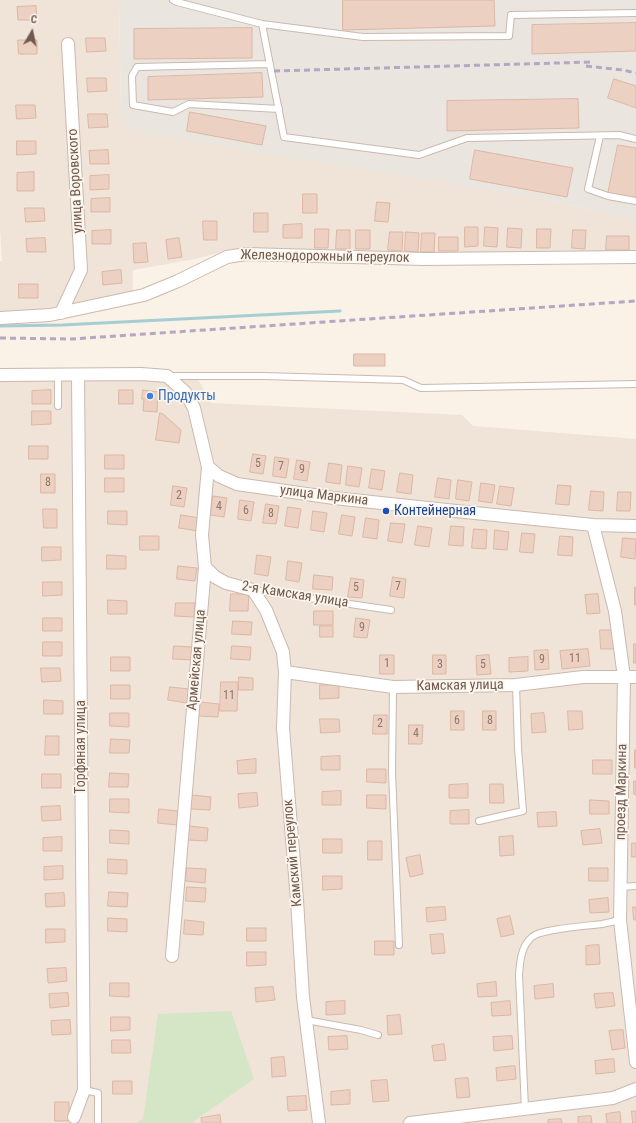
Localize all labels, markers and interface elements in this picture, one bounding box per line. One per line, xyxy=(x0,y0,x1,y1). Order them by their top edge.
north arrow xyxy=(12,12,52,52)
text: С xyxy=(30,13,38,27)
street label: улица Воровского xyxy=(65,128,87,234)
street label: Железнодорожный переулок xyxy=(240,247,410,267)
place label: Продукты xyxy=(158,388,216,404)
marker: Продукты xyxy=(145,391,155,401)
house number: 5 xyxy=(255,457,261,471)
house number: 7 xyxy=(278,460,284,474)
house number: 9 xyxy=(299,463,305,477)
house number: 8 xyxy=(45,476,51,490)
street label: улица Маркина xyxy=(279,482,369,510)
house number: 2 xyxy=(176,489,182,503)
house number: 4 xyxy=(216,500,222,514)
place label: Контейнерная xyxy=(394,503,476,519)
house number: 6 xyxy=(243,504,249,518)
marker: Контейнерная xyxy=(381,506,391,516)
house number: 8 xyxy=(268,507,274,521)
street label: 2-я Камская улица xyxy=(241,578,349,612)
house number: 7 xyxy=(395,580,401,594)
house number: 5 xyxy=(353,581,359,595)
street label: Армейская улица xyxy=(184,609,210,711)
house number: 9 xyxy=(359,621,365,635)
house number: 11 xyxy=(569,652,581,666)
house number: 9 xyxy=(539,653,545,667)
house number: 1 xyxy=(384,657,390,671)
house number: 3 xyxy=(437,658,443,672)
house number: 5 xyxy=(480,658,486,672)
street label: Камская улица xyxy=(416,677,504,695)
house number: 11 xyxy=(223,689,235,703)
street label: Торфяная улица xyxy=(73,700,89,794)
house number: 6 xyxy=(454,714,460,728)
house number: 8 xyxy=(487,714,493,728)
house number: 2 xyxy=(377,717,383,731)
house number: 4 xyxy=(413,727,419,741)
street label: проезд Маркина xyxy=(613,744,631,840)
street label: Камский переулок xyxy=(280,799,306,907)

